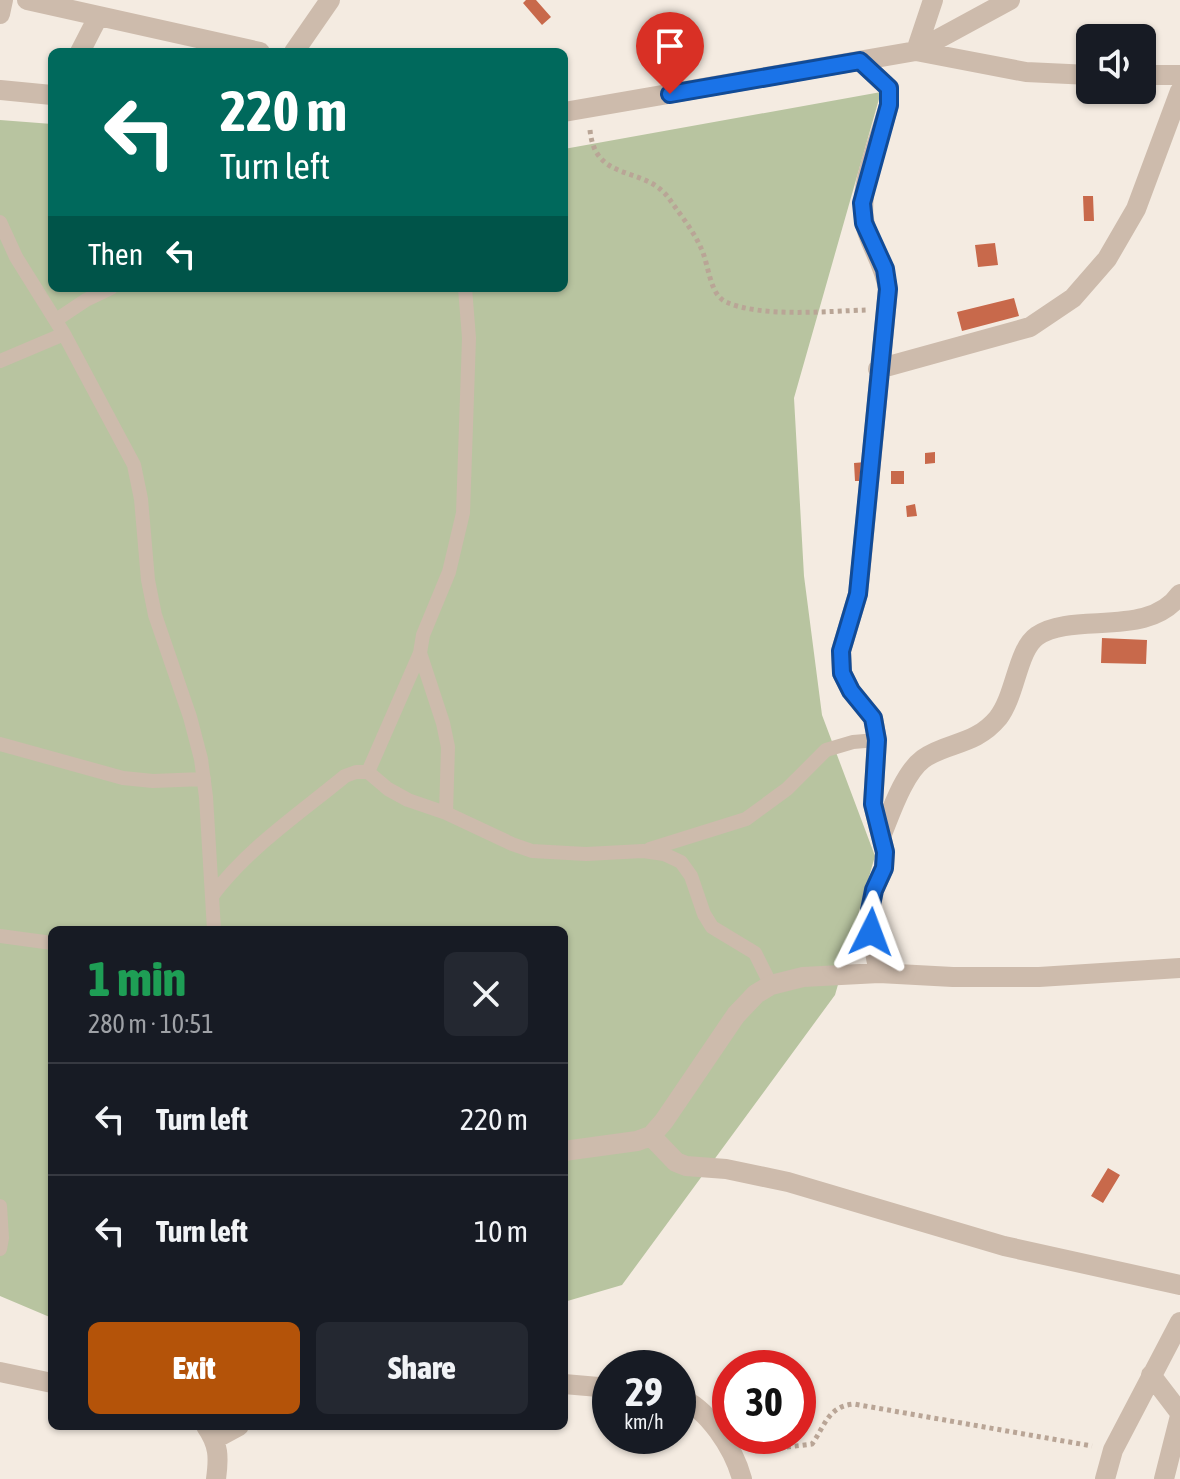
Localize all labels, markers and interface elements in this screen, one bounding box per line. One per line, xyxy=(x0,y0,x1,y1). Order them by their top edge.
pin xyxy=(636,12,704,94)
icon: arrive xyxy=(648,24,692,68)
map controls xyxy=(1076,24,1156,104)
button: sound xyxy=(1076,24,1156,104)
text: 220 m xyxy=(220,79,347,143)
icon: left xyxy=(88,80,192,184)
text: Turn left xyxy=(220,145,330,187)
icon: left xyxy=(159,232,203,276)
text: Then xyxy=(88,237,143,271)
position arrow xyxy=(829,890,913,974)
text: 1 min xyxy=(88,951,186,1006)
button: close xyxy=(444,952,528,1036)
text: 280 m · 10:51 xyxy=(88,1009,214,1039)
icon: left xyxy=(88,1097,132,1141)
text: Turn left xyxy=(156,1102,248,1136)
text: 220 m xyxy=(460,1102,528,1136)
icon: left xyxy=(88,1209,132,1253)
text: Turn left xyxy=(156,1214,248,1248)
text: 10 m xyxy=(474,1214,528,1248)
button: Exit xyxy=(88,1322,300,1414)
button: Share xyxy=(316,1322,528,1414)
speed limit sign: 30 xyxy=(712,1350,816,1454)
text: 29 xyxy=(625,1369,663,1414)
text: km/h xyxy=(624,1410,664,1433)

